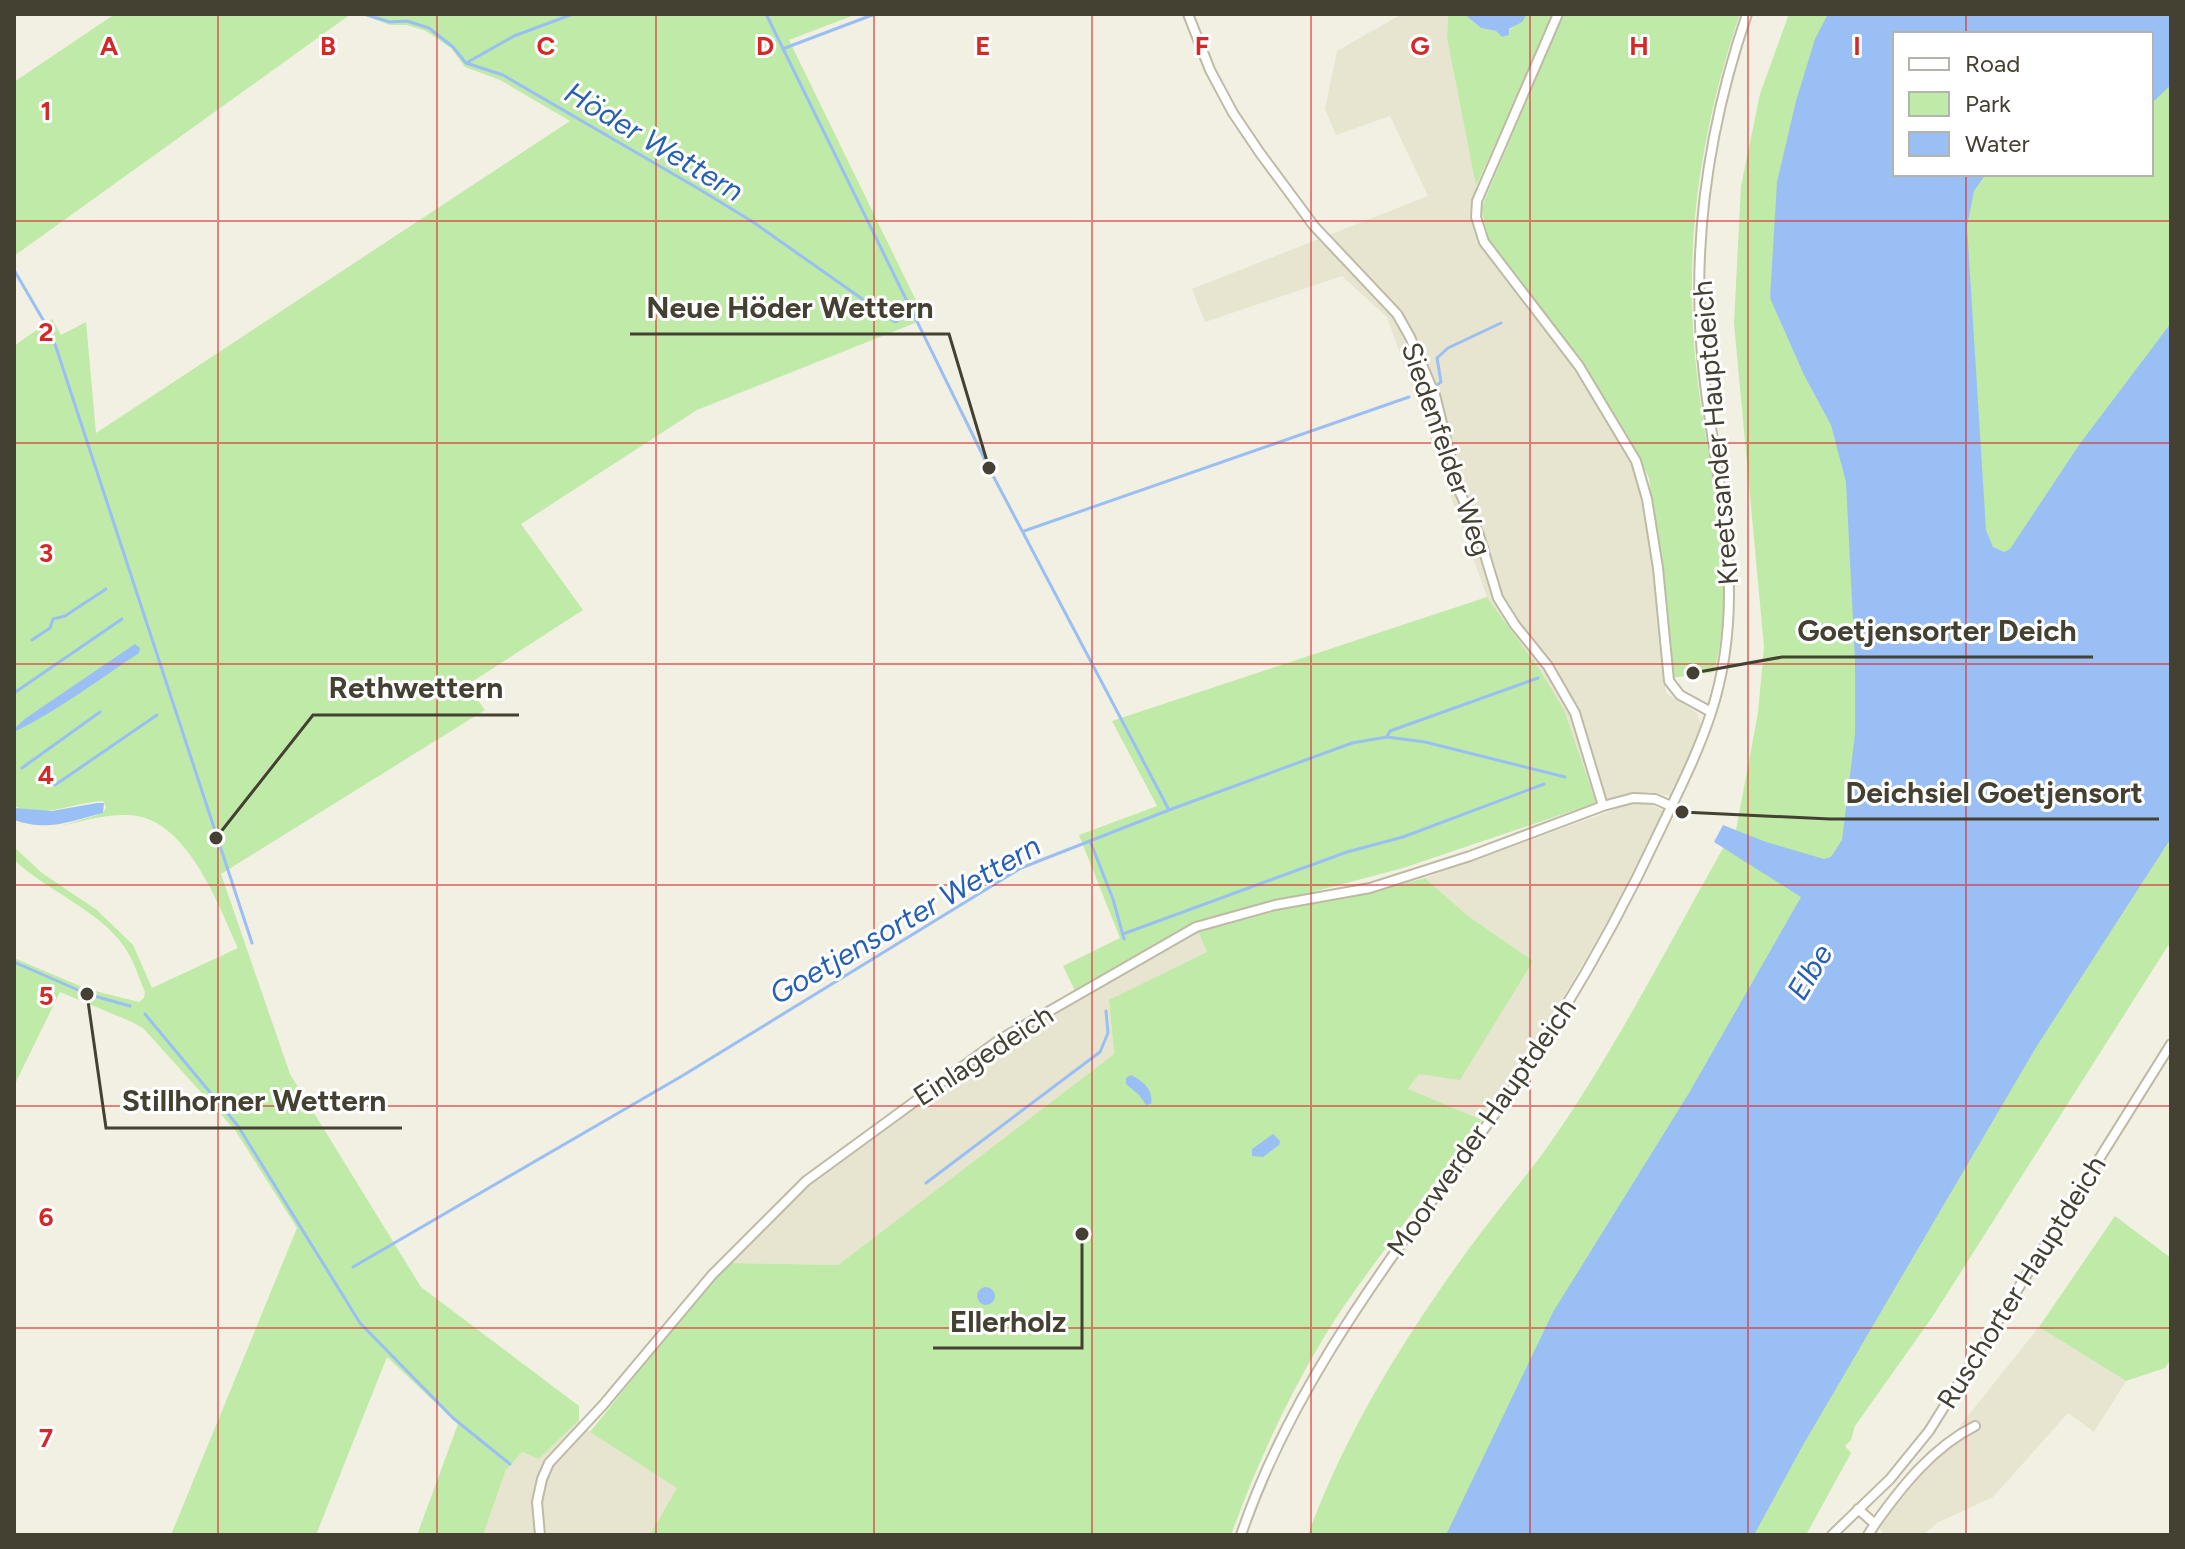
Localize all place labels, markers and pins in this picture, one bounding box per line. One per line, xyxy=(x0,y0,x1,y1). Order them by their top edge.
callout: Neue Höder Wettern xyxy=(630,280,949,334)
callout: Goetjensorter Deich xyxy=(1782,603,2093,657)
callout: Rethwettern xyxy=(313,661,519,715)
callout: Deichsiel Goetjensort xyxy=(1830,765,2159,819)
callout: Stillhorner Wettern xyxy=(106,1074,402,1128)
callout: Ellerholz xyxy=(933,1294,1082,1348)

